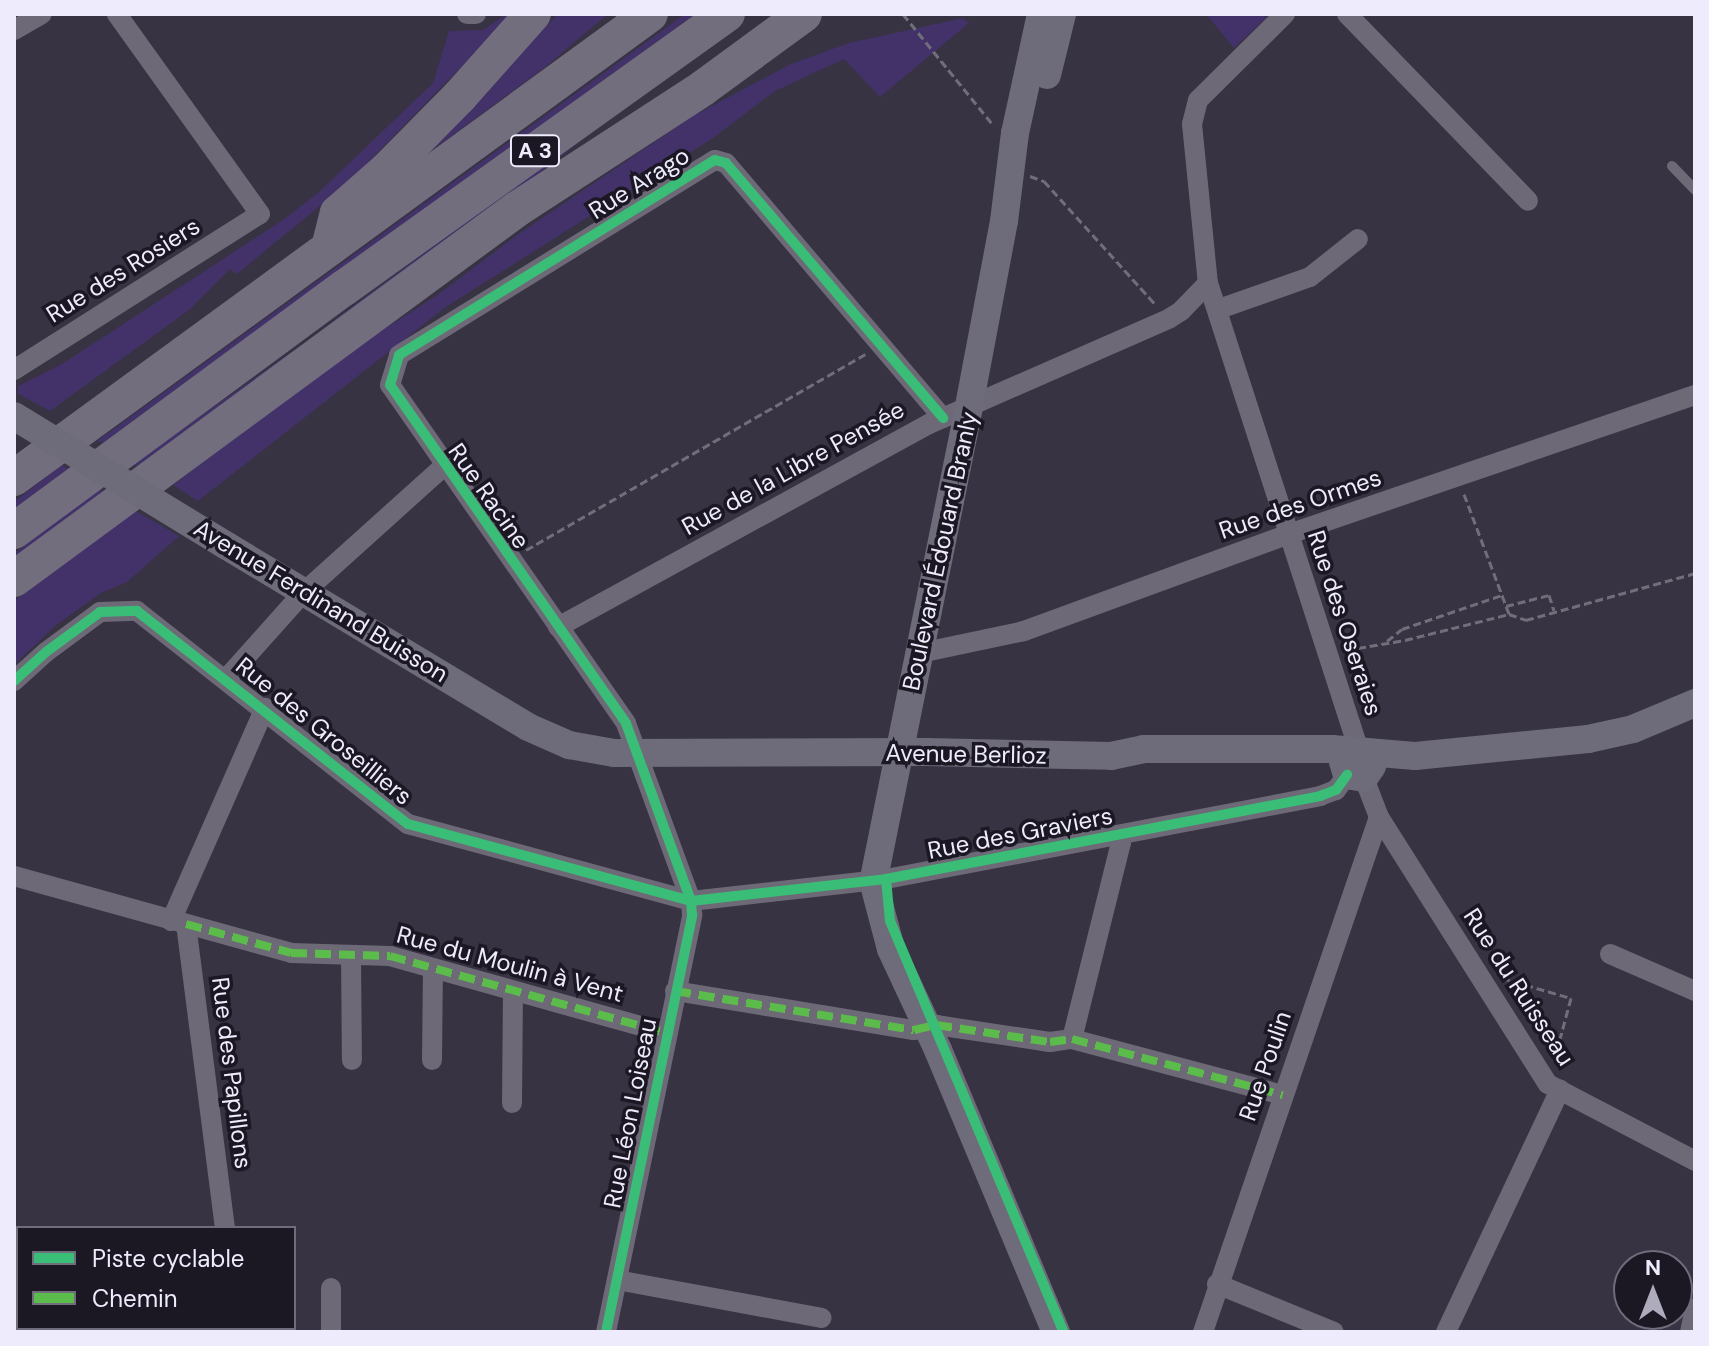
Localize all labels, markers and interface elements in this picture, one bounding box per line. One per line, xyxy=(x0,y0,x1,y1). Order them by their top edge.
road number: A 3 xyxy=(509,133,561,169)
street label: Rue Arago xyxy=(583,141,695,225)
street label: Rue des Rosiers xyxy=(41,211,205,329)
street label: Rue de la Libre Pensée xyxy=(677,395,909,541)
street label: Boulevard Édouard Branly xyxy=(896,409,984,693)
street label: Rue Racine xyxy=(442,438,536,554)
street label: Rue des Ormes xyxy=(1215,463,1385,545)
street label: Avenue Ferdinand Buisson xyxy=(189,514,453,688)
street label: Rue des Oseraies xyxy=(1302,527,1388,719)
street label: Rue des Groseilliers xyxy=(230,651,418,811)
street label: Avenue Berlioz xyxy=(885,738,1047,770)
street label: Rue des Graviers xyxy=(925,801,1115,865)
street label: Rue du Ruisseau xyxy=(1457,903,1581,1071)
street label: Rue du Moulin à Vent xyxy=(394,920,626,1008)
street label: Rue des Papillons xyxy=(206,975,258,1171)
street label: Rue Poulin xyxy=(1233,1007,1297,1125)
street label: Rue Léon Loiseau xyxy=(597,1016,663,1210)
legend xyxy=(16,1226,296,1330)
text: Piste cyclable xyxy=(92,1243,244,1274)
north arrow xyxy=(1613,1250,1693,1330)
text: N xyxy=(1645,1253,1661,1282)
text: Chemin xyxy=(92,1283,178,1314)

